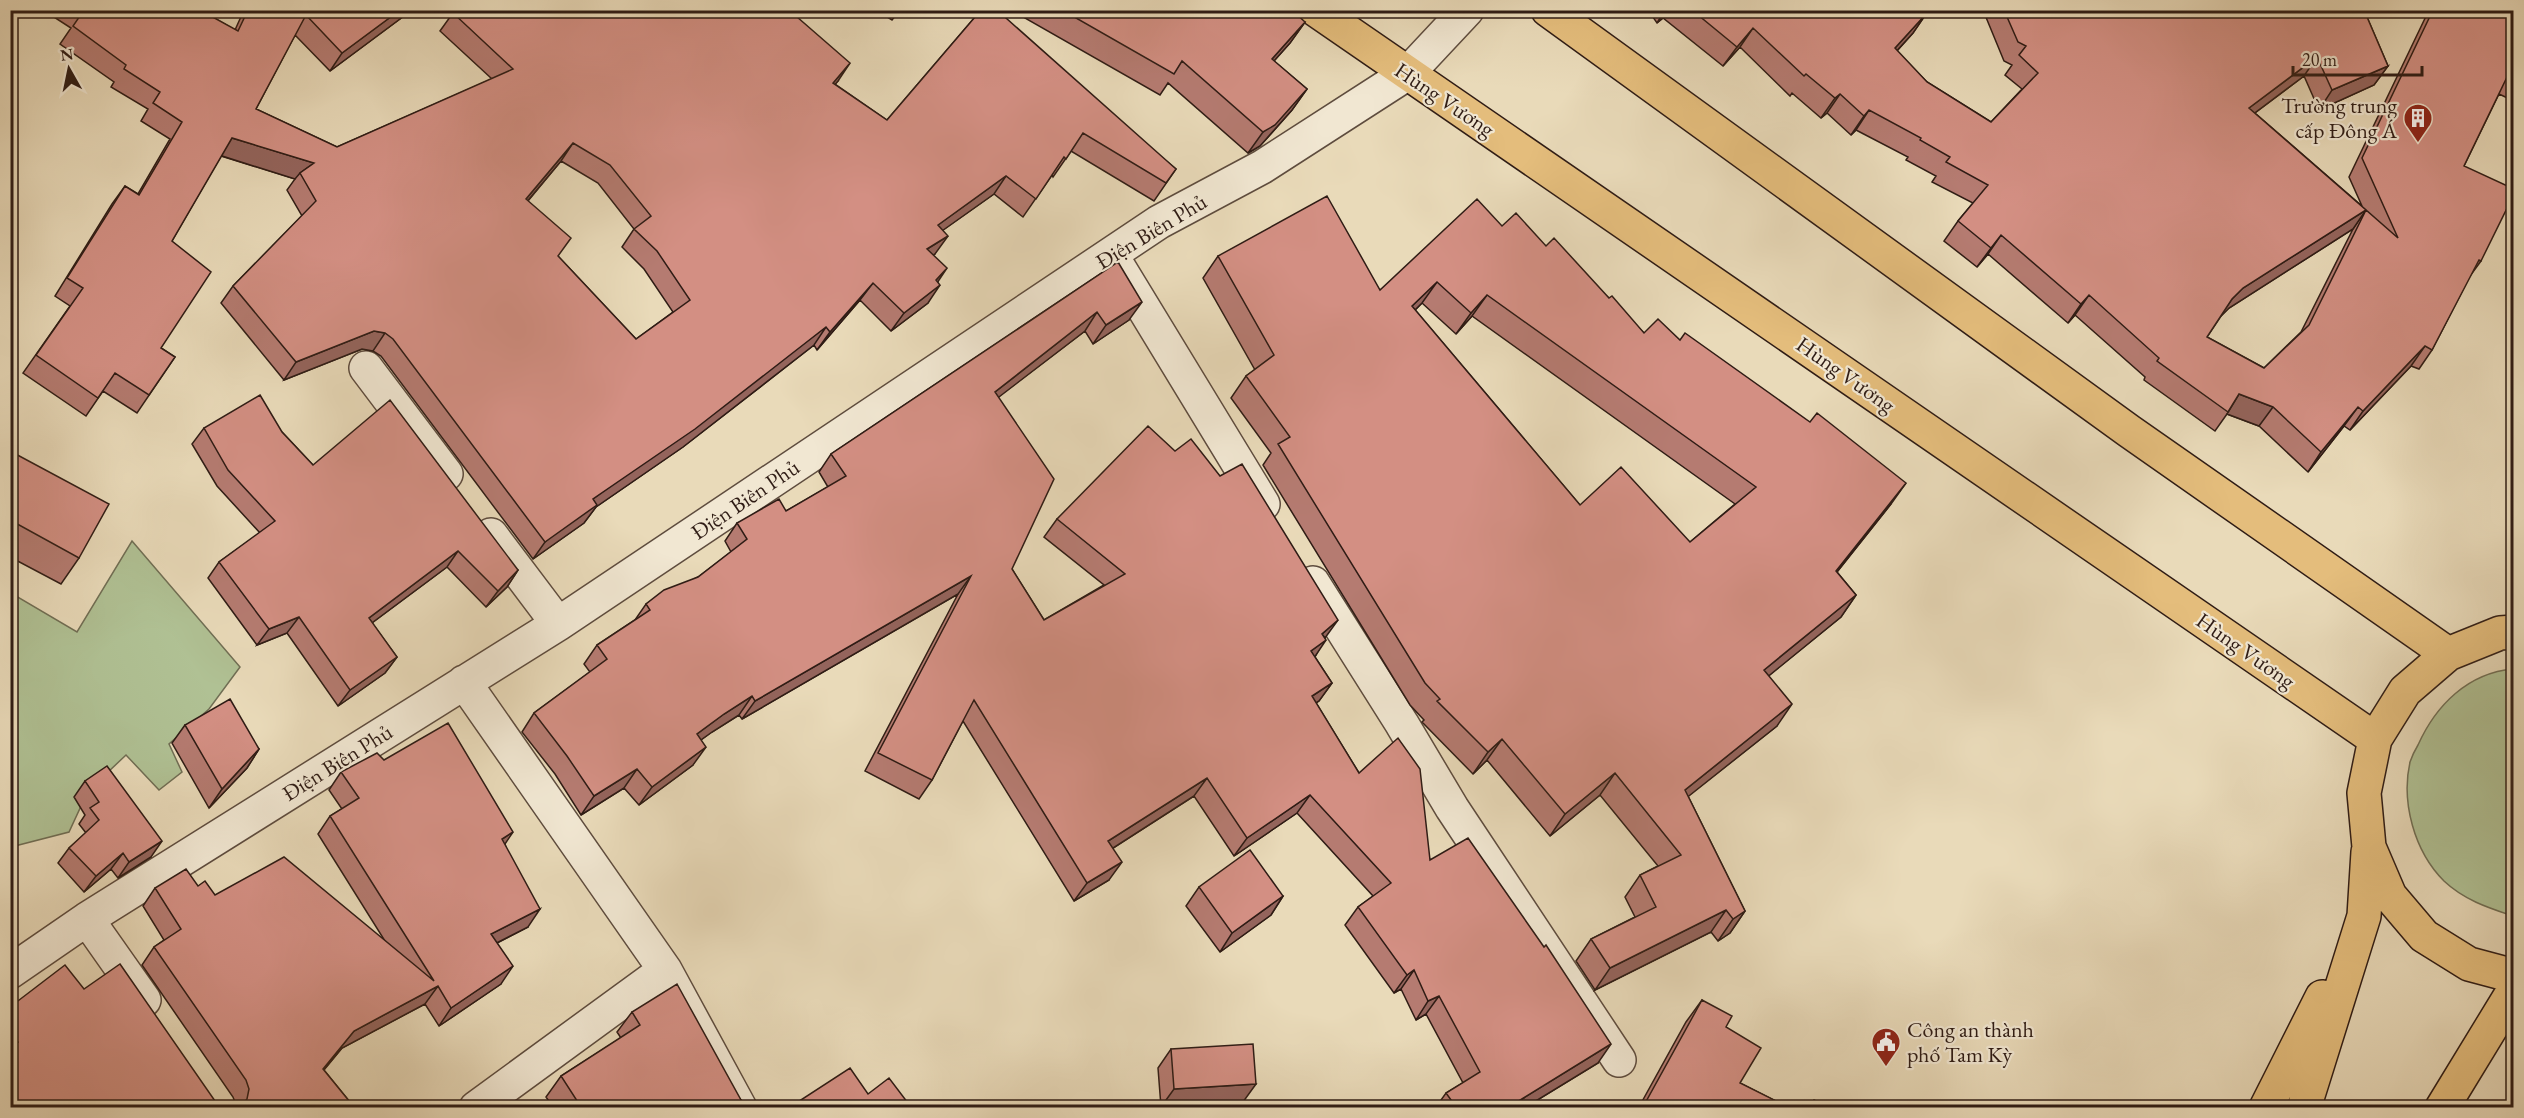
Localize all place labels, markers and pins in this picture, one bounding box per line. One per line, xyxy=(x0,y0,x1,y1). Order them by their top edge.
place label: Trường trung cấp Đông Á xyxy=(2281,91,2398,145)
building icon: Trường trung cấp Đông Á xyxy=(2402,102,2434,144)
place label: Công an thành phố Tam Kỳ xyxy=(1907,1015,2034,1069)
public building icon: Công an thành phố Tam Kỳ xyxy=(1870,1026,1902,1068)

